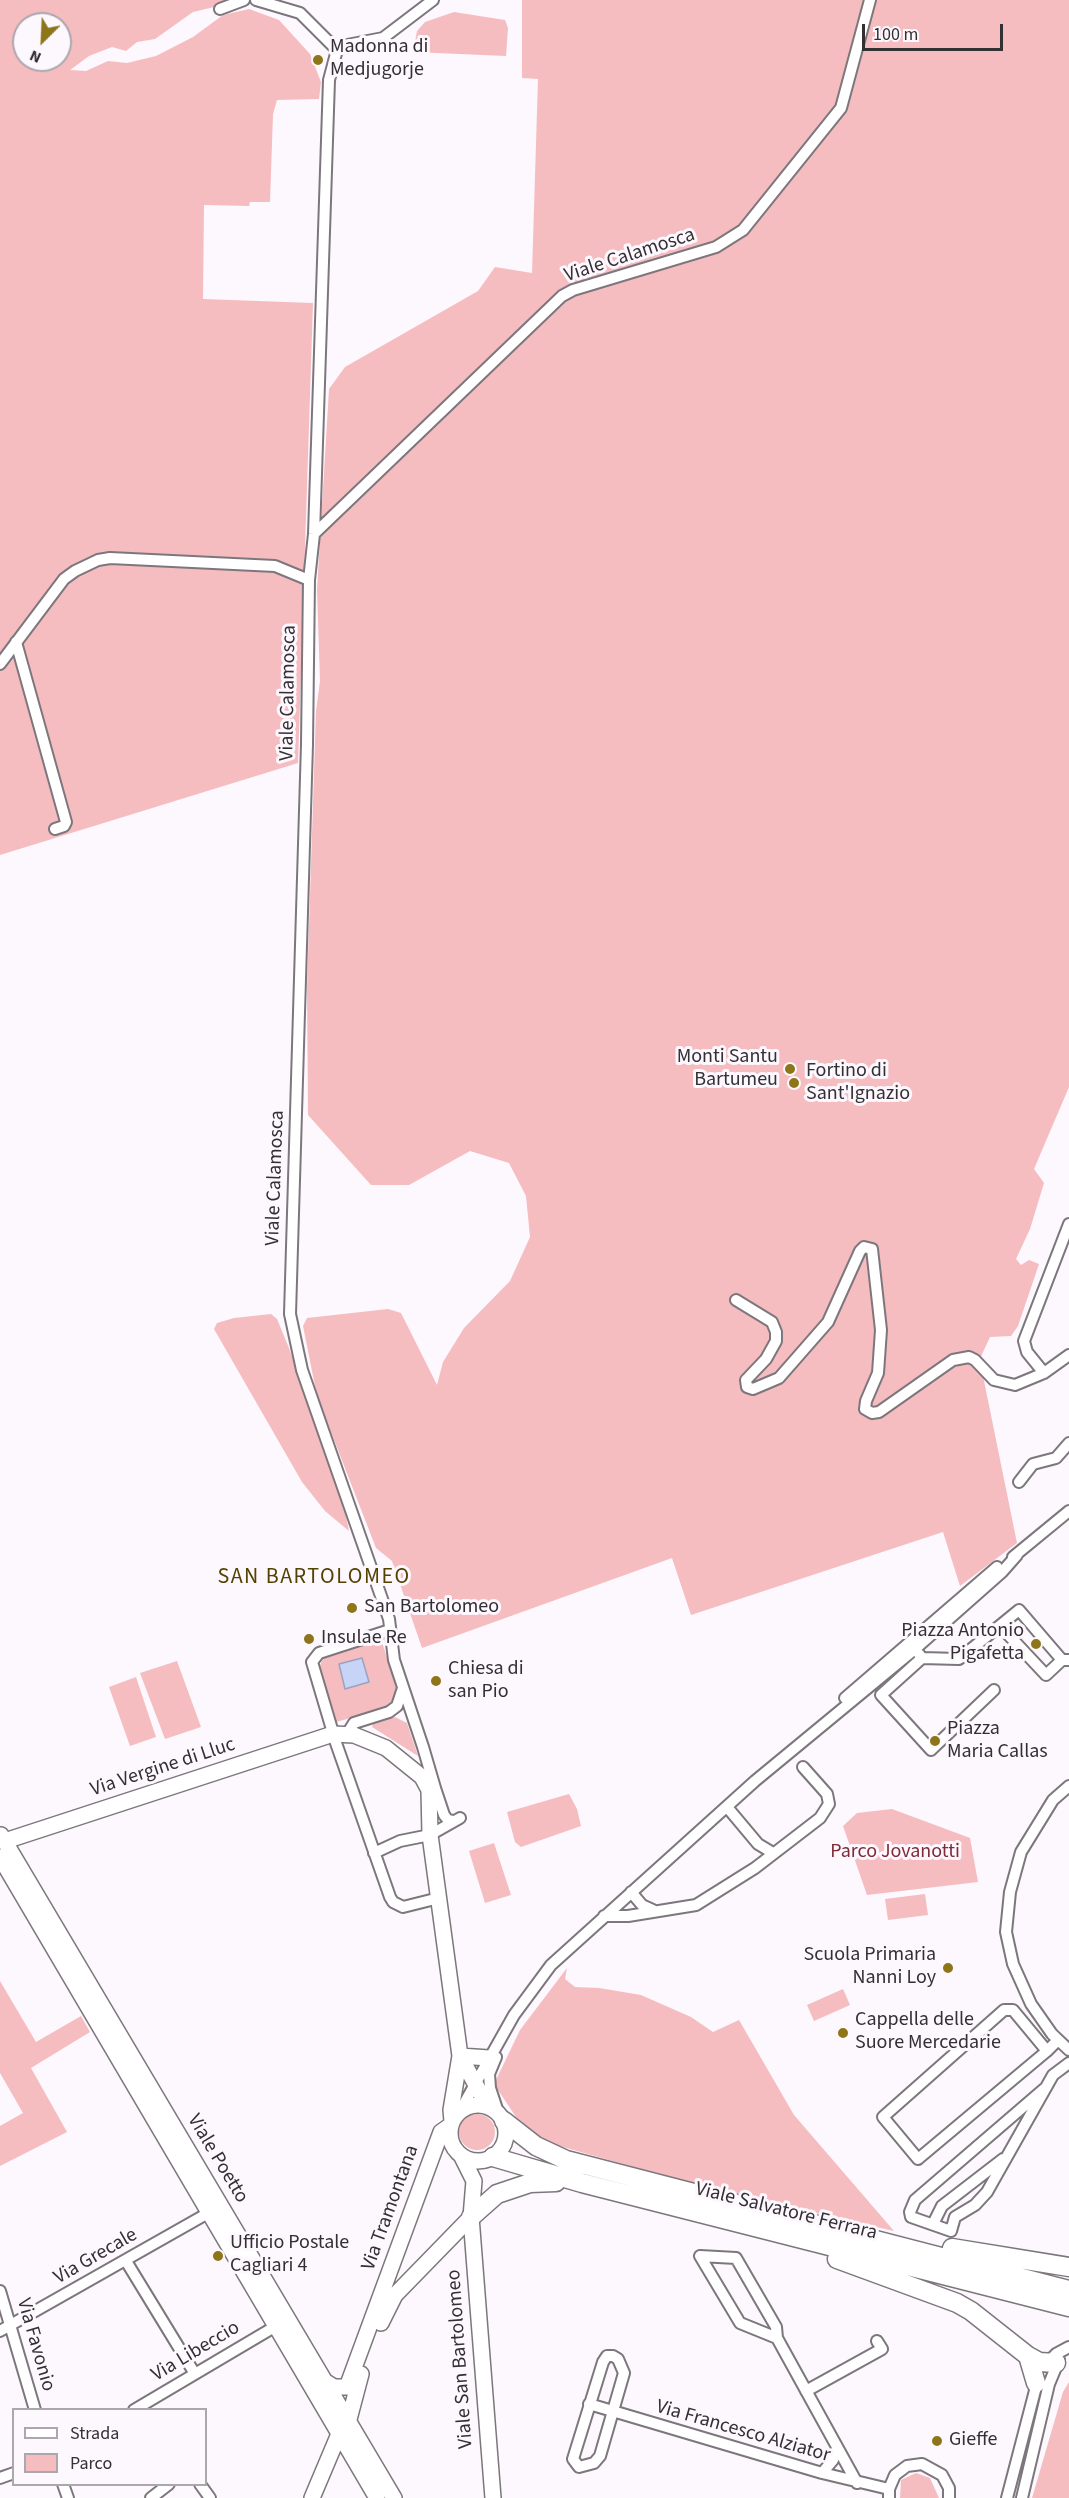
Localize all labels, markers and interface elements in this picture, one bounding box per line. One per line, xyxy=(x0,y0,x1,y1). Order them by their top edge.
north arrow xyxy=(12,12,72,72)
scale bar xyxy=(865,12,1006,50)
text: 100 m xyxy=(873,22,918,47)
place label: Madonna di Medjugorje xyxy=(330,36,429,83)
text: N xyxy=(26,44,45,69)
marker: Madonna di Medjugorje xyxy=(311,53,325,67)
street label: Viale Calamosca xyxy=(562,224,698,288)
street label: Viale Calamosca xyxy=(276,625,302,761)
place label: Monti Santu Bartumeu xyxy=(677,1046,778,1093)
place label: Fortino di Sant'Ignazio xyxy=(806,1060,910,1107)
marker: Monti Santu Bartumeu xyxy=(783,1062,797,1076)
marker: Fortino di Sant'Ignazio xyxy=(787,1076,801,1090)
street label: Viale Calamosca xyxy=(262,1110,290,1246)
district label: SAN BARTOLOMEO xyxy=(217,1565,411,1591)
place label: San Bartolomeo xyxy=(364,1596,499,1620)
marker: San Bartolomeo xyxy=(345,1601,359,1615)
place label: Piazza Antonio Pigafetta xyxy=(901,1620,1024,1667)
place label: Insulae Re xyxy=(321,1627,407,1651)
marker: Insulae Re xyxy=(302,1632,316,1646)
marker: Piazza Antonio Pigafetta xyxy=(1029,1637,1043,1651)
place label: Chiesa di san Pio xyxy=(448,1658,524,1705)
marker: Chiesa di san Pio xyxy=(429,1674,443,1688)
place label: Piazza Maria Callas xyxy=(947,1718,1048,1765)
street label: Via Vergine di Lluc xyxy=(88,1733,238,1803)
marker: Piazza Maria Callas xyxy=(928,1734,942,1748)
park label: Parco Jovanotti xyxy=(830,1841,960,1865)
place label: Scuola Primaria Nanni Loy xyxy=(804,1944,936,1991)
marker: Scuola Primaria Nanni Loy xyxy=(941,1961,955,1975)
place label: Cappella delle Suore Mercedarie xyxy=(855,2009,1001,2056)
marker: Cappella delle Suore Mercedarie xyxy=(836,2026,850,2040)
street label: Viale Poetto xyxy=(181,2110,253,2208)
street label: Via Tramontana xyxy=(357,2142,425,2274)
street label: Viale Salvatore Ferrara xyxy=(693,2178,879,2246)
street label: Via Grecale xyxy=(50,2224,142,2290)
place label: Ufficio Postale Cagliari 4 xyxy=(230,2232,349,2279)
marker: Ufficio Postale Cagliari 4 xyxy=(211,2249,225,2263)
street label: Viale San Bartolomeo xyxy=(443,2269,479,2449)
street label: Via Favonio xyxy=(10,2296,60,2394)
street label: Via Libeccio xyxy=(148,2316,244,2388)
street label: Via Francesco Alziator xyxy=(653,2396,833,2468)
legend xyxy=(12,2408,207,2486)
text: Strada xyxy=(70,2421,119,2446)
place label: Gieffe xyxy=(949,2429,997,2453)
marker: Gieffe xyxy=(930,2434,944,2448)
text: Parco xyxy=(70,2451,112,2476)

